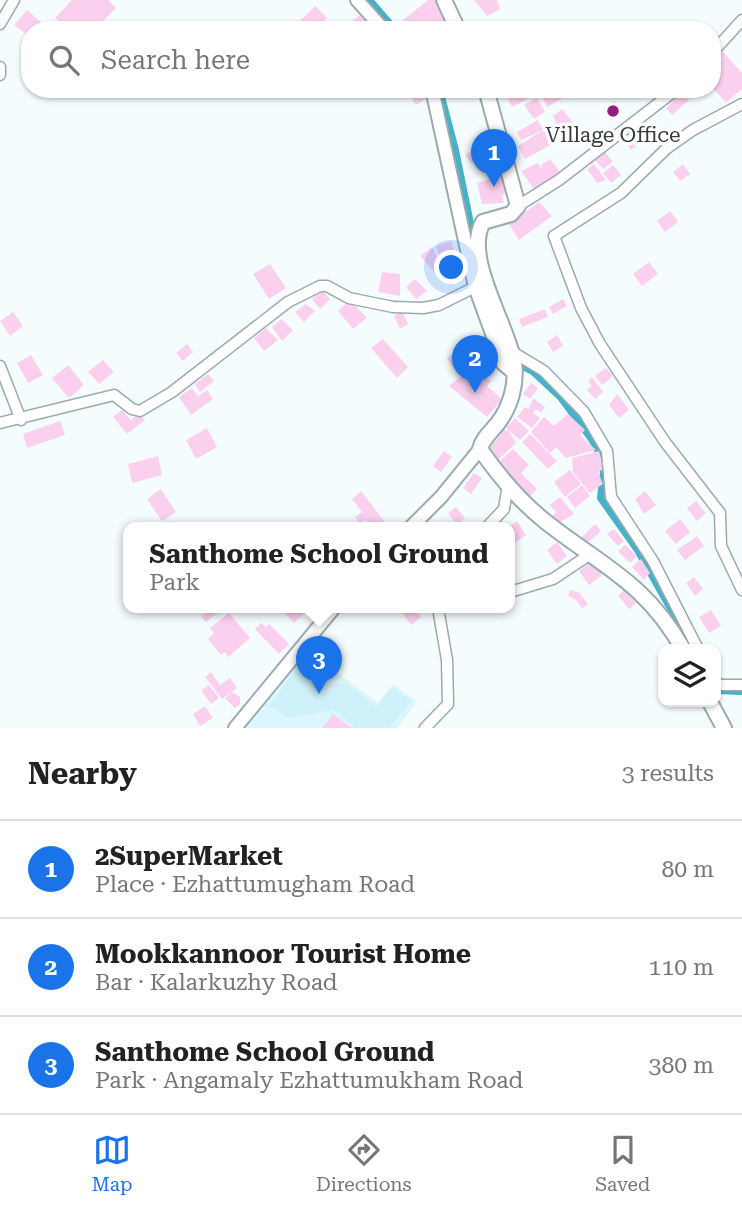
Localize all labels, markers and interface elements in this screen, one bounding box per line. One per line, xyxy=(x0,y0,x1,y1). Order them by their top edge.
search box xyxy=(21,21,721,98)
icon: search xyxy=(45,41,83,79)
text: Search here xyxy=(101,45,250,75)
marker: Village Office xyxy=(605,103,621,119)
place label: Village Office xyxy=(546,123,680,147)
pin: 1 xyxy=(471,129,517,187)
your location xyxy=(434,250,468,284)
pin: 2 xyxy=(452,335,498,393)
popup xyxy=(123,522,515,613)
text: Santhome School Ground xyxy=(149,539,489,569)
text: Park xyxy=(149,569,200,596)
pin: 3 xyxy=(296,636,342,694)
map controls xyxy=(658,644,721,707)
button: layers xyxy=(658,644,721,707)
text: Nearby xyxy=(28,756,137,791)
text: 3 results xyxy=(622,760,714,787)
text: 2SuperMarket xyxy=(95,841,283,871)
text: 1 xyxy=(45,856,57,883)
text: 80 m xyxy=(661,856,714,883)
text: Place · Ezhattumugham Road xyxy=(95,871,415,898)
text: Mookkannoor Tourist Home xyxy=(95,939,471,969)
text: 2 xyxy=(45,954,57,981)
text: 110 m xyxy=(649,954,714,981)
text: Bar · Kalarkuzhy Road xyxy=(95,969,338,996)
text: Santhome School Ground xyxy=(95,1037,434,1067)
text: 3 xyxy=(45,1052,57,1079)
text: 380 m xyxy=(649,1052,714,1079)
text: Park · Angamaly Ezhattumukham Road xyxy=(95,1067,523,1094)
tab: Map xyxy=(92,1131,132,1196)
tab: Directions xyxy=(316,1131,412,1196)
tab: Saved xyxy=(595,1131,650,1196)

